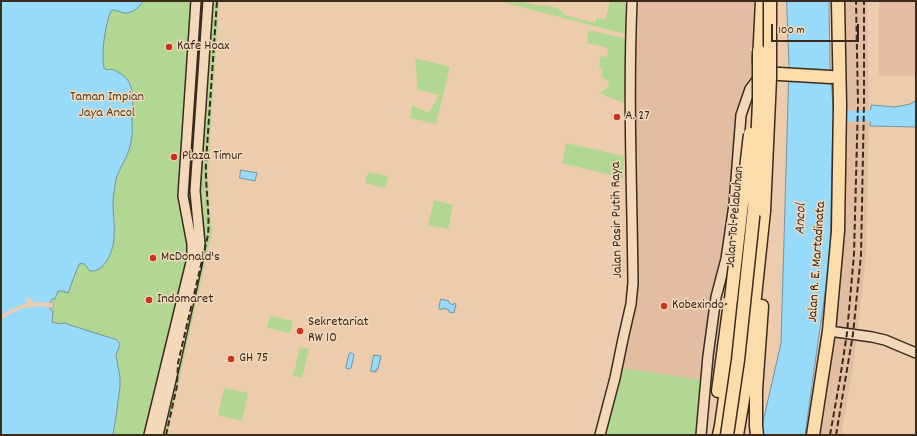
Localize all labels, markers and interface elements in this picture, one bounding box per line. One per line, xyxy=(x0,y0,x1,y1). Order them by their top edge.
scale bar xyxy=(773,16,861,42)
text: 100 m xyxy=(778,22,805,39)
place label: Kafe Hoax xyxy=(177,39,229,55)
marker: Kafe Hoax xyxy=(164,42,174,52)
park label: Taman Impian Jaya Ancol xyxy=(70,90,144,122)
place label: A. 27 xyxy=(625,109,650,125)
marker: A. 27 xyxy=(612,112,622,122)
place label: Plaza Timur xyxy=(182,149,242,165)
marker: Plaza Timur xyxy=(169,152,179,162)
street label: Jalan Pasir Putih Raya xyxy=(609,162,627,278)
street label: Jalan Tol Pelabuhan xyxy=(723,165,749,269)
street label: Jalan R. E. Martadinata xyxy=(805,201,831,323)
water label: Ancol xyxy=(792,203,812,235)
place label: McDonald's xyxy=(161,250,220,266)
marker: McDonald's xyxy=(148,253,158,263)
place label: Indomaret xyxy=(157,292,213,308)
marker: Indomaret xyxy=(144,295,154,305)
place label: Kobexindo xyxy=(672,298,724,314)
marker: Kobexindo xyxy=(659,301,669,311)
place label: Sekretariat RW 10 xyxy=(308,315,369,348)
marker: Sekretariat RW 10 xyxy=(295,326,305,336)
place label: GH 75 xyxy=(239,351,268,367)
marker: GH 75 xyxy=(226,354,236,364)

